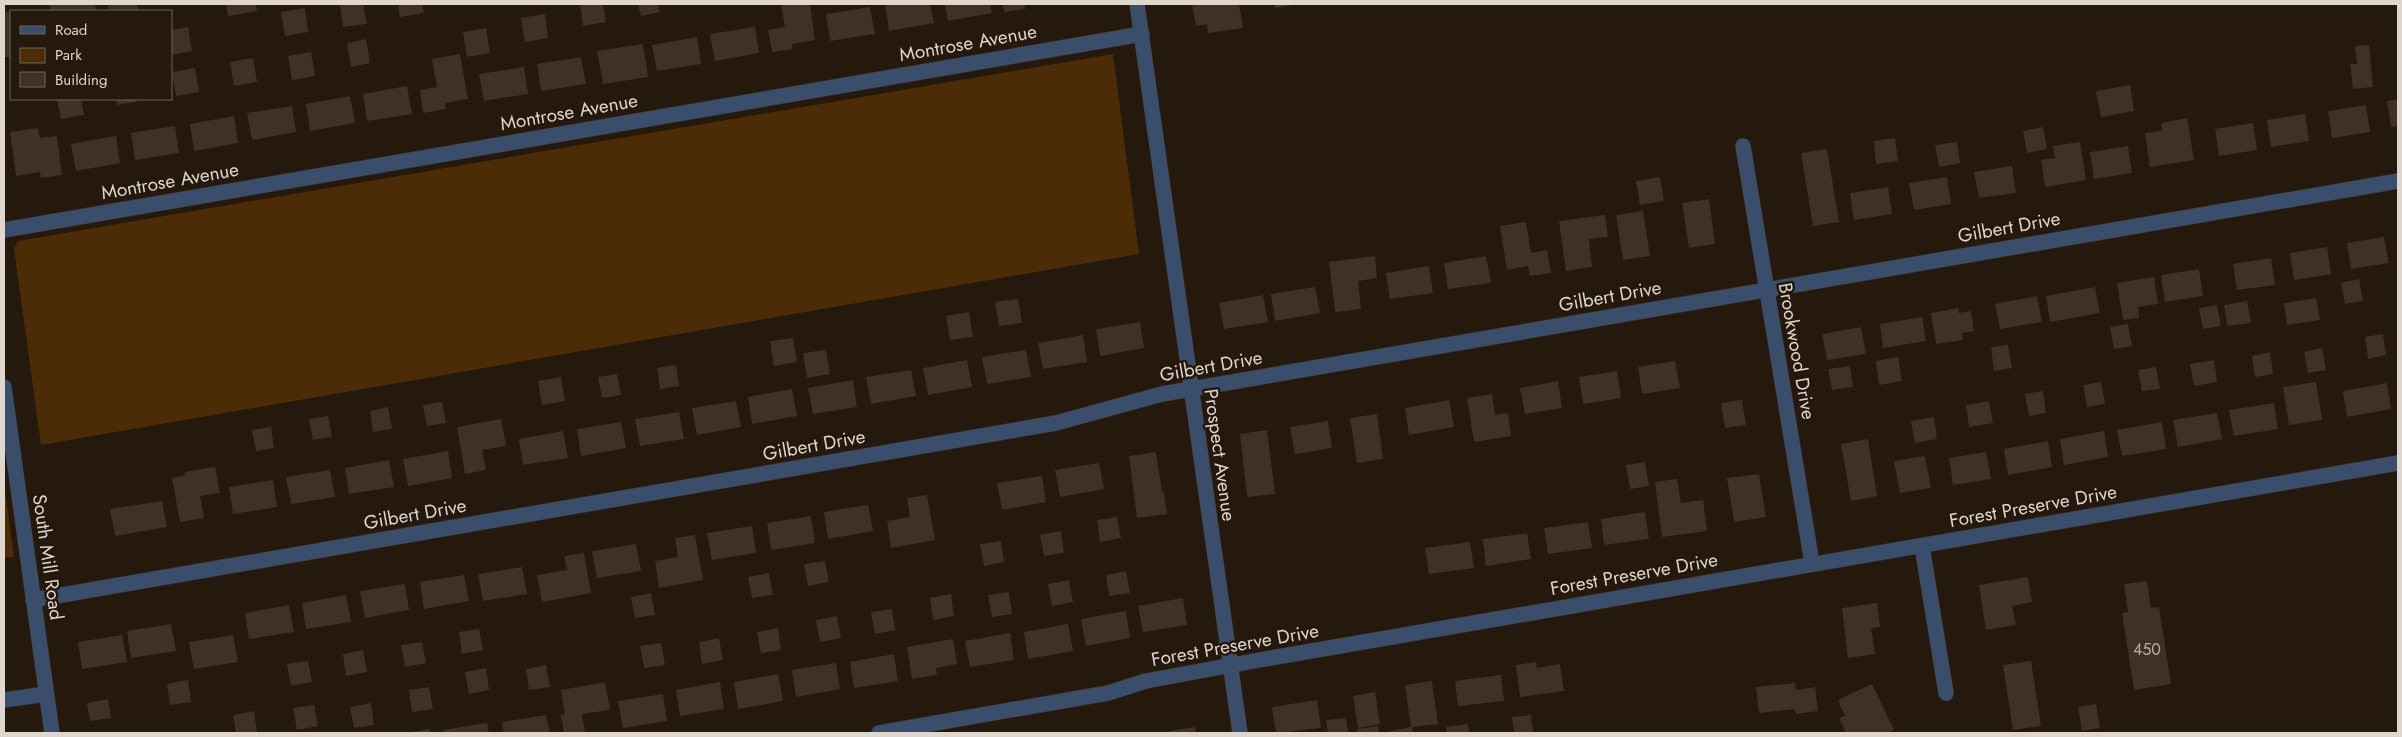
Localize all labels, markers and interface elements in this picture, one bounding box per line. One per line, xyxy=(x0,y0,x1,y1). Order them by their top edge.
legend xyxy=(10,10,172,100)
street label: Montrose Avenue xyxy=(897,18,1039,68)
text: Road xyxy=(55,19,87,41)
text: Park xyxy=(55,44,82,66)
text: Building xyxy=(55,69,107,91)
street label: Montrose Avenue xyxy=(498,87,640,137)
street label: Montrose Avenue xyxy=(99,156,241,206)
street label: Gilbert Drive xyxy=(1956,205,2063,249)
street label: Gilbert Drive xyxy=(1557,274,1664,318)
street label: Brookwood Drive xyxy=(1772,281,1822,422)
street label: Gilbert Drive xyxy=(1158,344,1265,388)
street label: Prospect Avenue xyxy=(1197,387,1243,523)
street label: Gilbert Drive xyxy=(761,423,868,467)
street label: Forest Preserve Drive xyxy=(1947,478,2119,534)
street label: South Mill Road xyxy=(26,492,70,622)
street label: Gilbert Drive xyxy=(362,492,469,536)
street label: Forest Preserve Drive xyxy=(1548,546,1720,602)
street label: Forest Preserve Drive xyxy=(1149,617,1321,673)
house number: 450 xyxy=(2133,638,2161,661)

